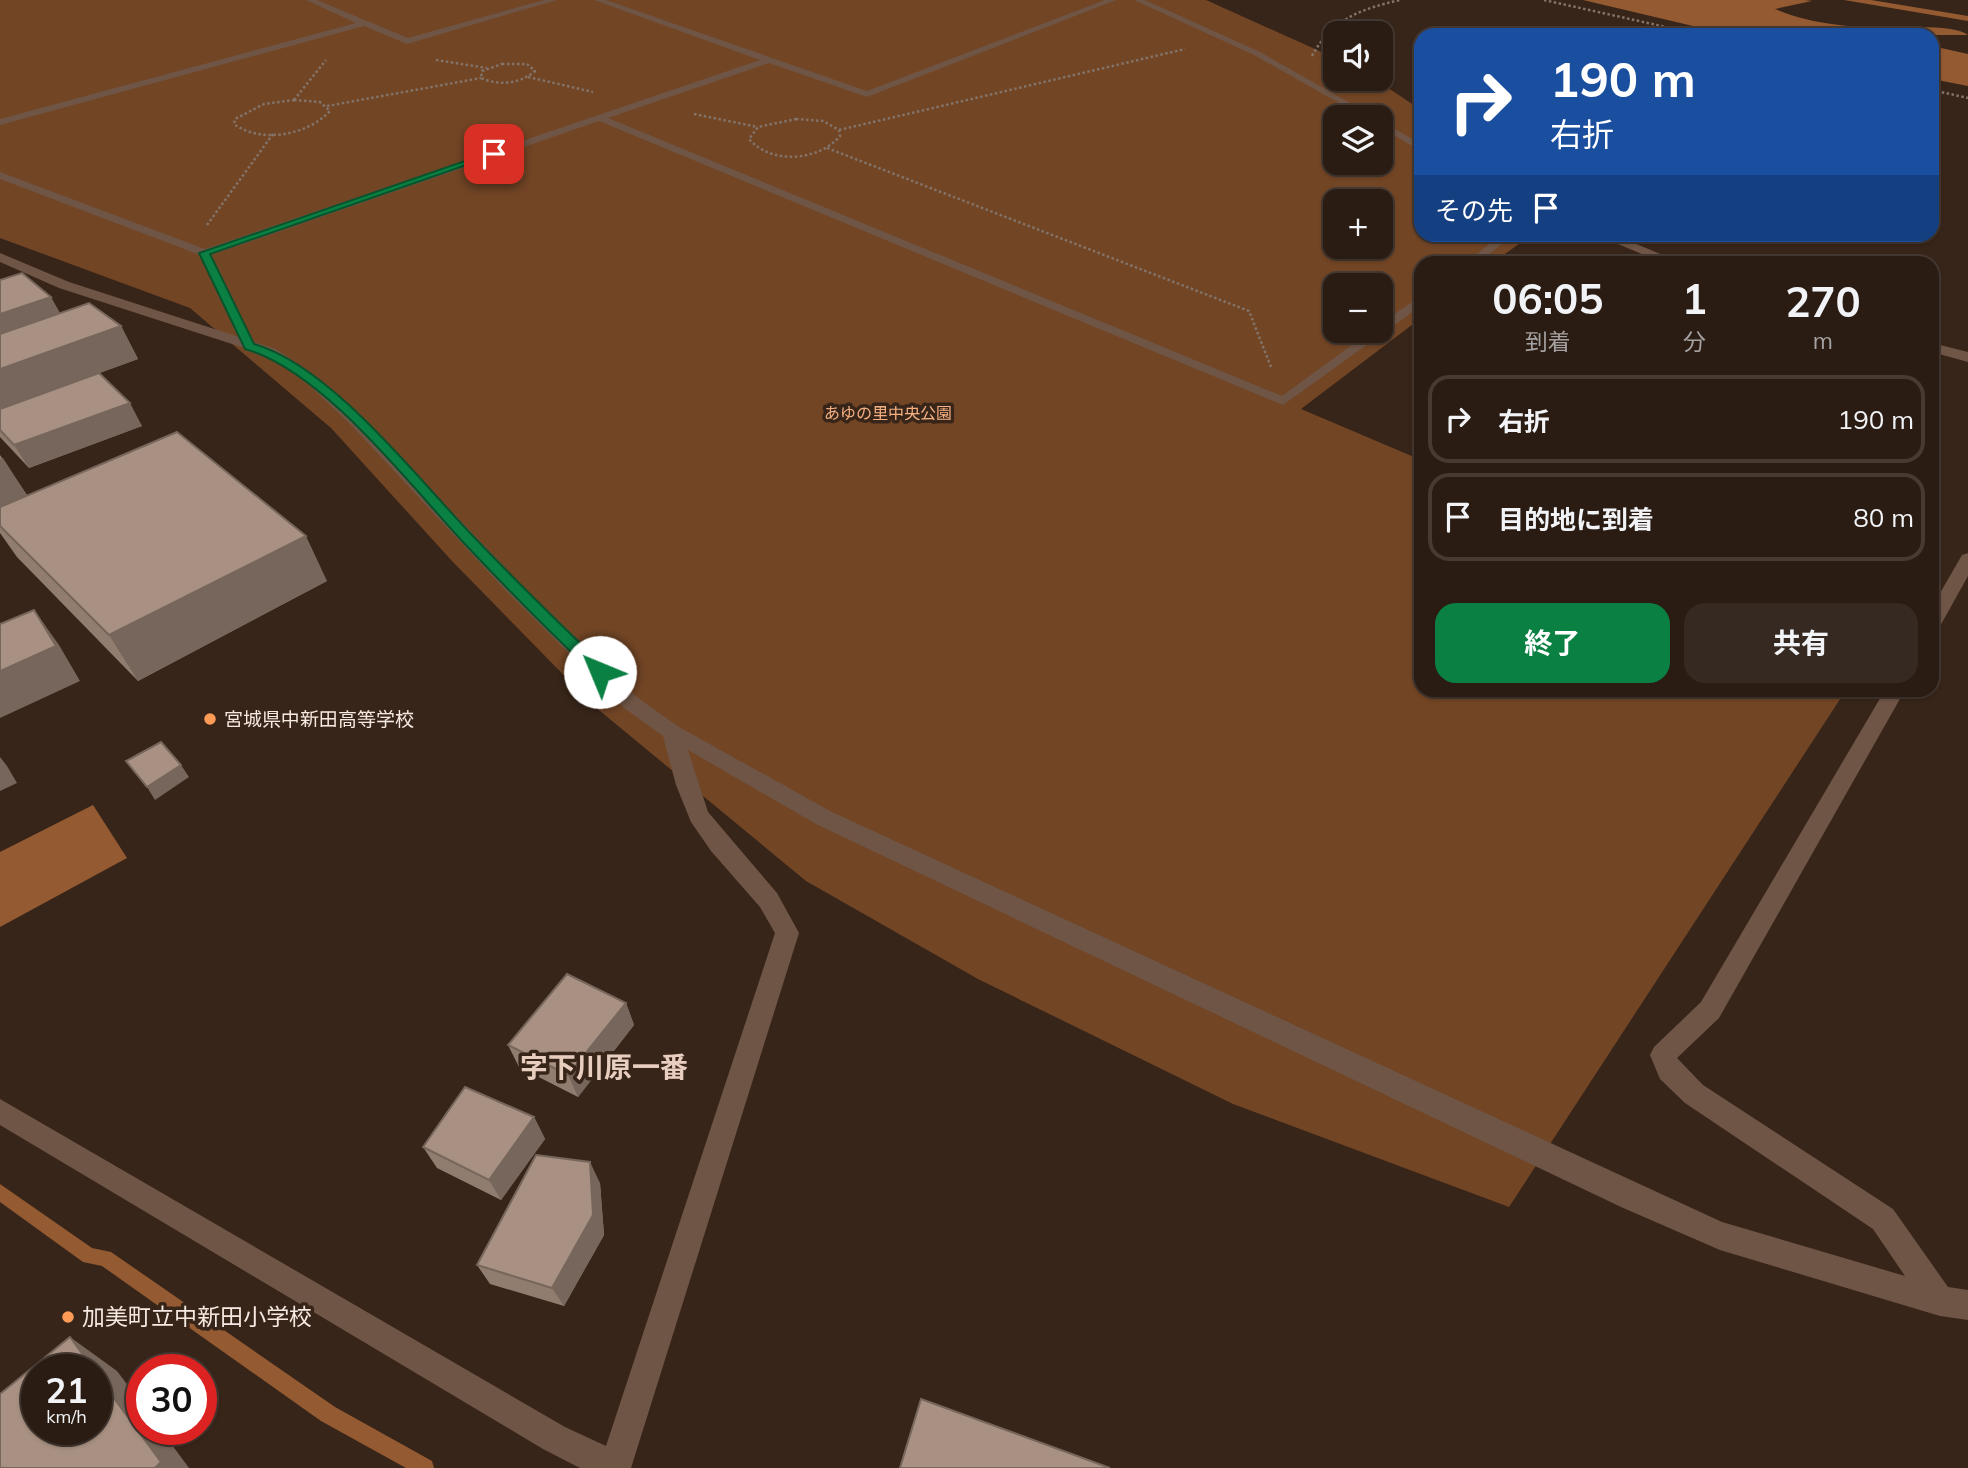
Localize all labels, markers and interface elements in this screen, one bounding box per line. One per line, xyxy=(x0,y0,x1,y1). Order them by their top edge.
map controls xyxy=(1323,21,1393,343)
button: sound xyxy=(1323,21,1393,91)
text: 190 m xyxy=(1550,48,1696,109)
icon: right xyxy=(1435,56,1526,147)
button: layers xyxy=(1323,105,1393,175)
text: 右折 xyxy=(1550,114,1614,154)
pin xyxy=(464,124,524,184)
icon: arrive xyxy=(475,135,513,173)
button: + xyxy=(1323,189,1393,259)
icon: arrive xyxy=(1527,189,1565,227)
text: その先 xyxy=(1435,194,1513,227)
text: 06:05 xyxy=(1492,272,1603,325)
text: 1 xyxy=(1682,272,1707,325)
button: − xyxy=(1323,273,1393,343)
text: 270 xyxy=(1785,275,1861,328)
text: m xyxy=(1813,326,1833,355)
text: 到着 xyxy=(1525,327,1571,356)
text: 分 xyxy=(1683,327,1706,356)
icon: right xyxy=(1439,400,1477,438)
park label: あゆの里中央公園 xyxy=(824,403,952,423)
text: 190 m xyxy=(1838,403,1914,436)
text: 右折 xyxy=(1498,405,1550,438)
icon: arrive xyxy=(1439,498,1477,536)
text: 80 m xyxy=(1853,501,1914,534)
text: 目的地に到着 xyxy=(1498,503,1654,536)
button: 終了 xyxy=(1435,603,1670,683)
button: 共有 xyxy=(1684,603,1918,683)
position arrow xyxy=(563,635,637,709)
place label: 宮城県中新田高等学校 xyxy=(224,707,414,731)
marker: 宮城県中新田高等学校 xyxy=(202,711,218,727)
district label: 字下川原一番 xyxy=(520,1049,688,1084)
place label: 加美町立中新田小学校 xyxy=(82,1302,312,1331)
marker: 加美町立中新田小学校 xyxy=(60,1309,76,1325)
speed limit sign: 30 xyxy=(126,1354,217,1445)
text: 21 xyxy=(45,1368,88,1412)
text: km/h xyxy=(46,1405,87,1428)

